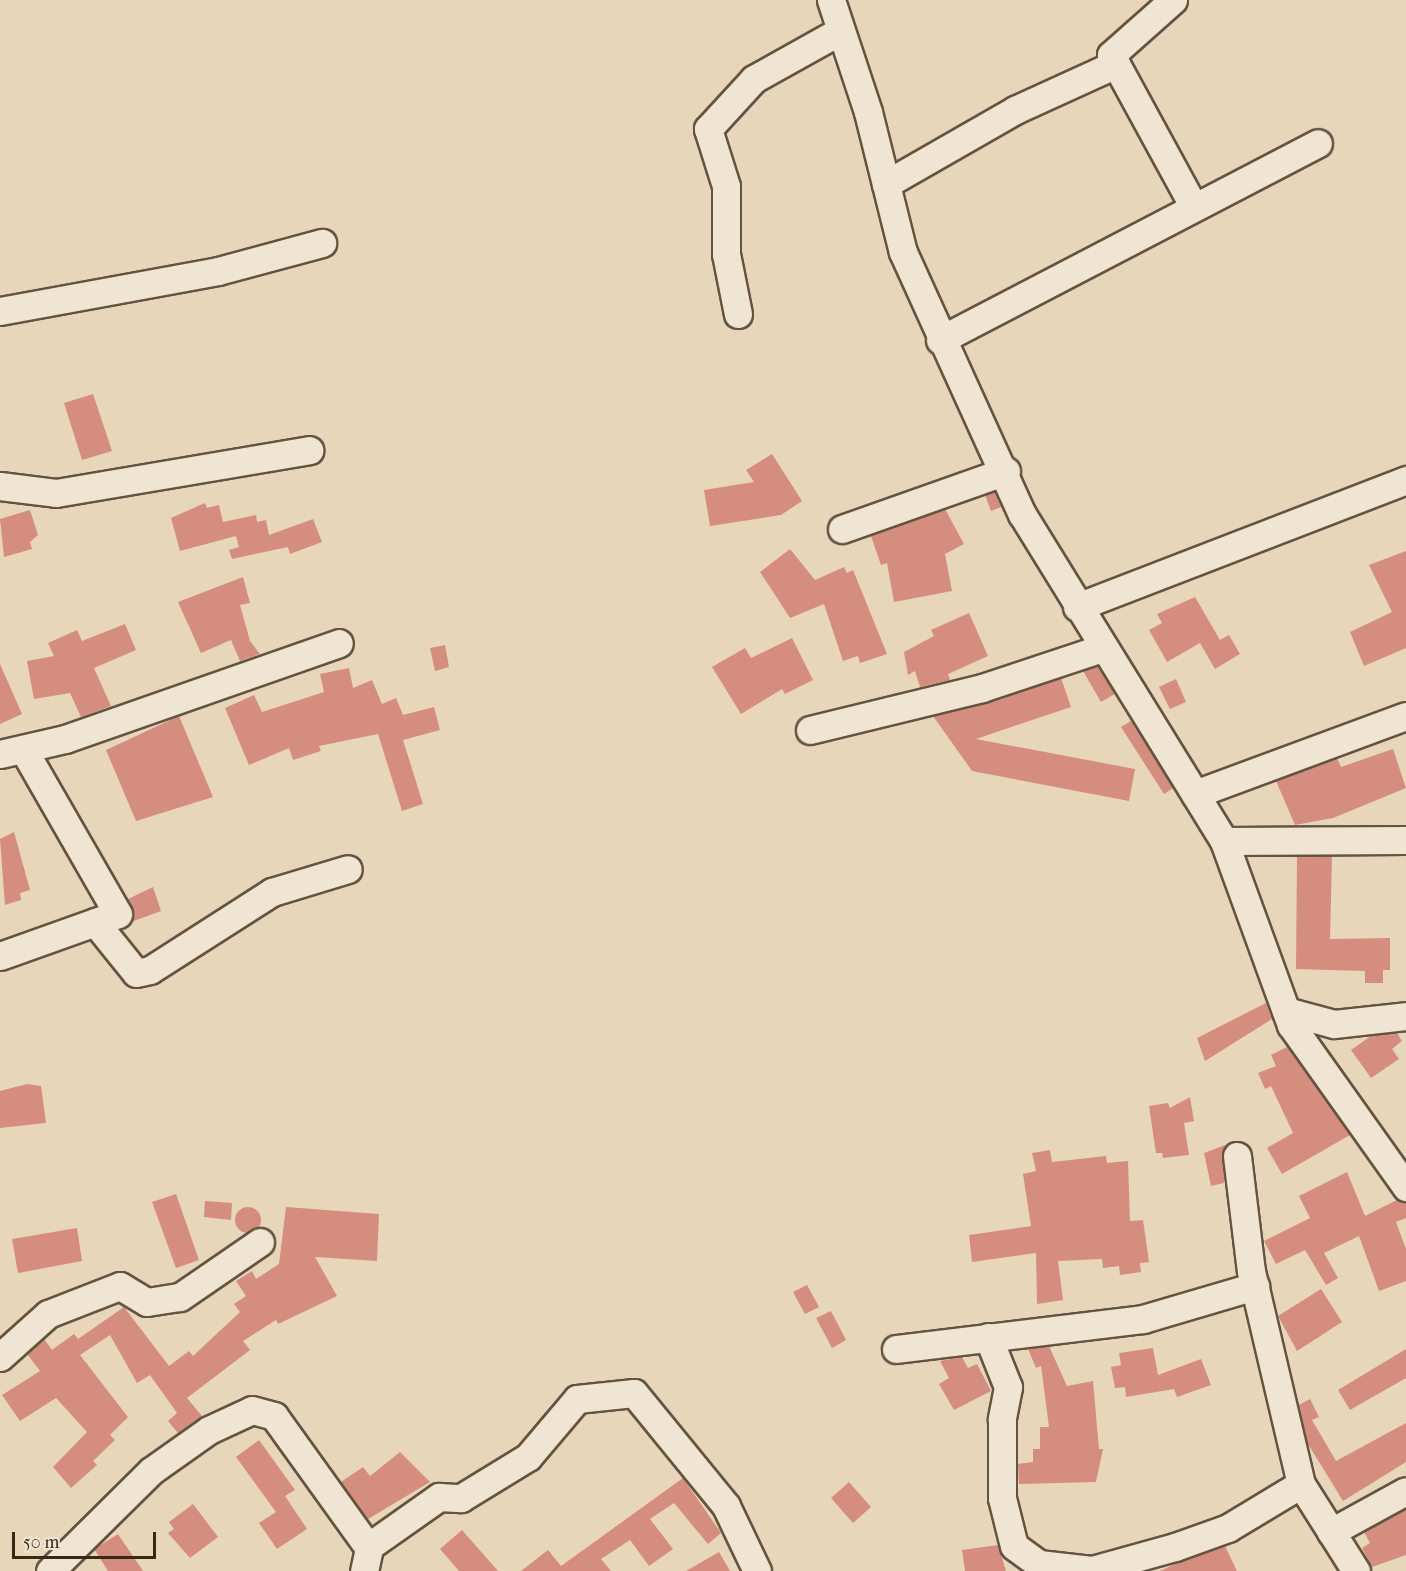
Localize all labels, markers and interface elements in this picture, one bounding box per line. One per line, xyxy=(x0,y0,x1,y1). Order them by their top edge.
scale bar xyxy=(15,1520,159,1558)
text: 50 m xyxy=(23,1532,59,1553)

